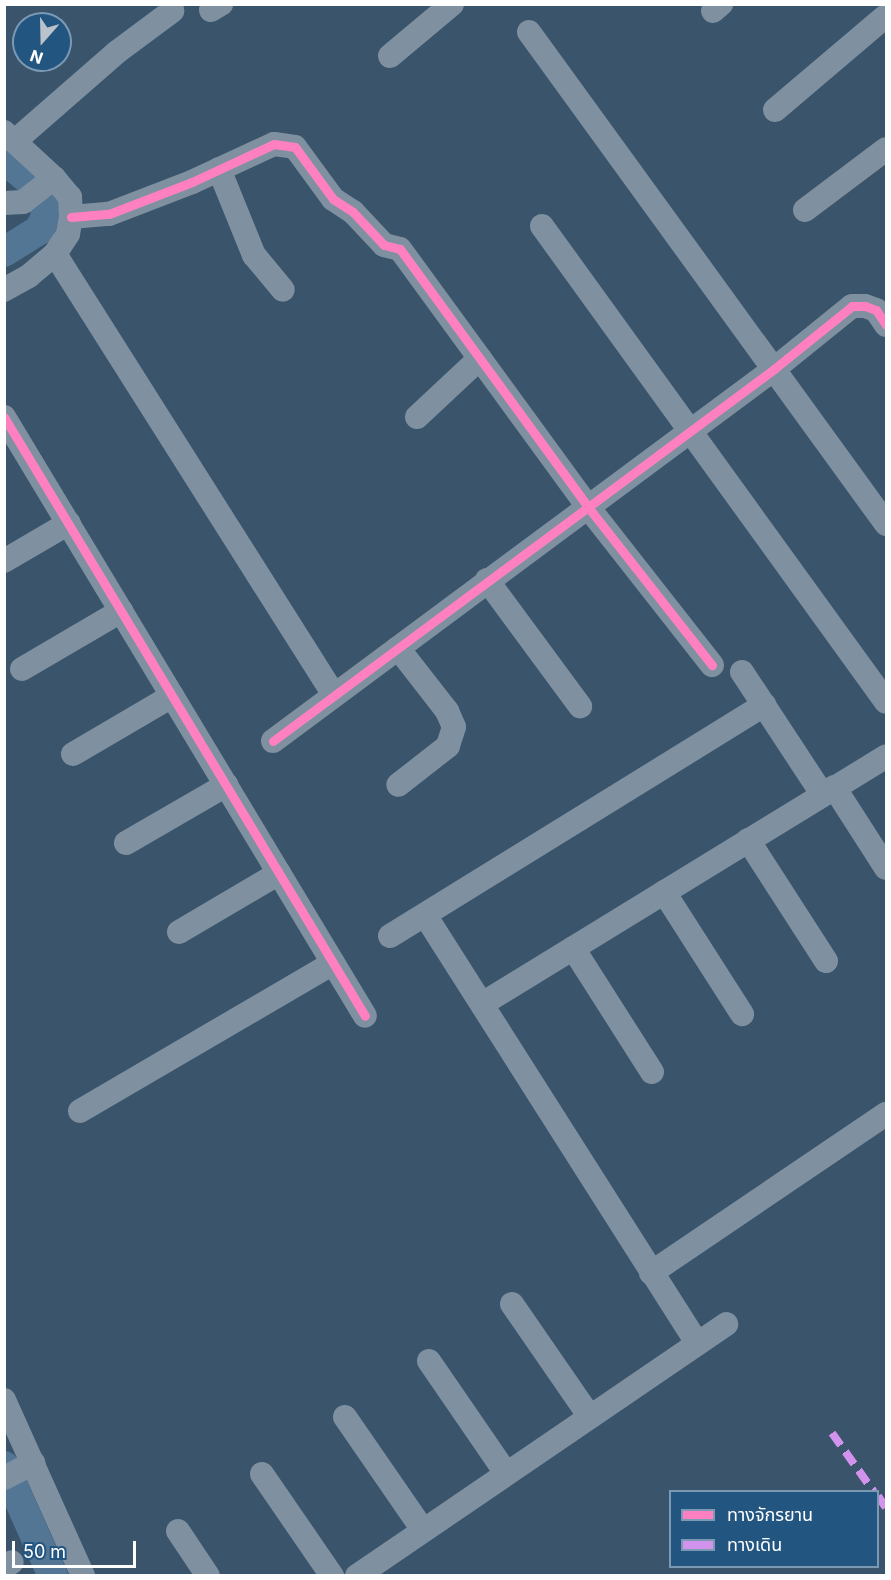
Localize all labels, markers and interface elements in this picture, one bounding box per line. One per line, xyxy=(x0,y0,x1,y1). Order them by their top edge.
north arrow xyxy=(12,12,72,72)
text: N xyxy=(27,46,46,69)
legend xyxy=(669,1490,879,1568)
text: ทางจักรยาน xyxy=(727,1504,813,1525)
scale bar xyxy=(15,1529,140,1567)
text: ทางเดิน xyxy=(727,1534,782,1555)
text: 50 m xyxy=(23,1541,66,1562)

